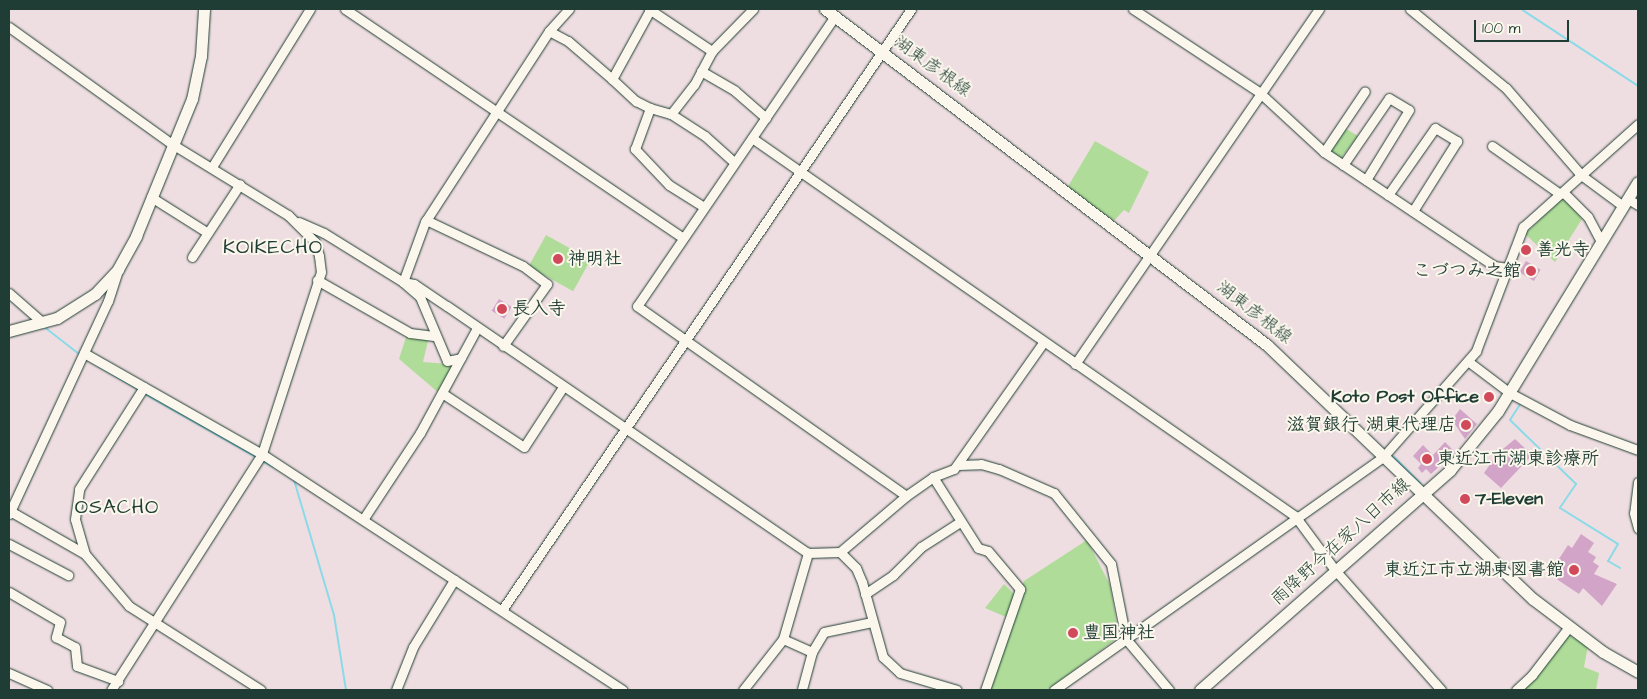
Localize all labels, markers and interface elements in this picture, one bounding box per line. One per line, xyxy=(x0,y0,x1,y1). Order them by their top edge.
scale bar xyxy=(1477,10,1572,42)
text: 100 m xyxy=(1482,18,1521,39)
street label: 湖東彦根線 xyxy=(889,32,975,102)
district label: KOIKECHO xyxy=(222,235,324,259)
place label: 善光寺 xyxy=(1536,239,1590,261)
marker: 善光寺 xyxy=(1520,244,1532,256)
place label: 神明社 xyxy=(568,248,622,270)
marker: 神明社 xyxy=(552,253,564,265)
place label: こづつみ之館 xyxy=(1413,260,1521,282)
marker: こづつみ之館 xyxy=(1525,265,1537,277)
street label: 湖東彦根線 xyxy=(1212,277,1296,349)
place label: 長入寺 xyxy=(512,298,566,320)
marker: 長入寺 xyxy=(496,303,508,315)
place label: Koto Post Office xyxy=(1331,386,1479,408)
marker: Koto Post Office xyxy=(1483,391,1495,403)
place label: 滋賀銀行 湖東代理店 xyxy=(1287,414,1456,436)
marker: 滋賀銀行 湖東代理店 xyxy=(1460,419,1472,431)
place label: 東近江市湖東診療所 xyxy=(1437,448,1599,470)
marker: 東近江市湖東診療所 xyxy=(1421,453,1433,465)
street label: 雨降野今在家八日市線 xyxy=(1267,474,1415,610)
place label: 7-Eleven xyxy=(1475,488,1543,510)
marker: 7-Eleven xyxy=(1459,493,1471,505)
district label: OSACHO xyxy=(74,495,160,519)
place label: 東近江市立湖東図書館 xyxy=(1384,559,1564,581)
marker: 東近江市立湖東図書館 xyxy=(1568,564,1580,576)
place label: 豊国神社 xyxy=(1083,622,1155,644)
marker: 豊国神社 xyxy=(1067,627,1079,639)

